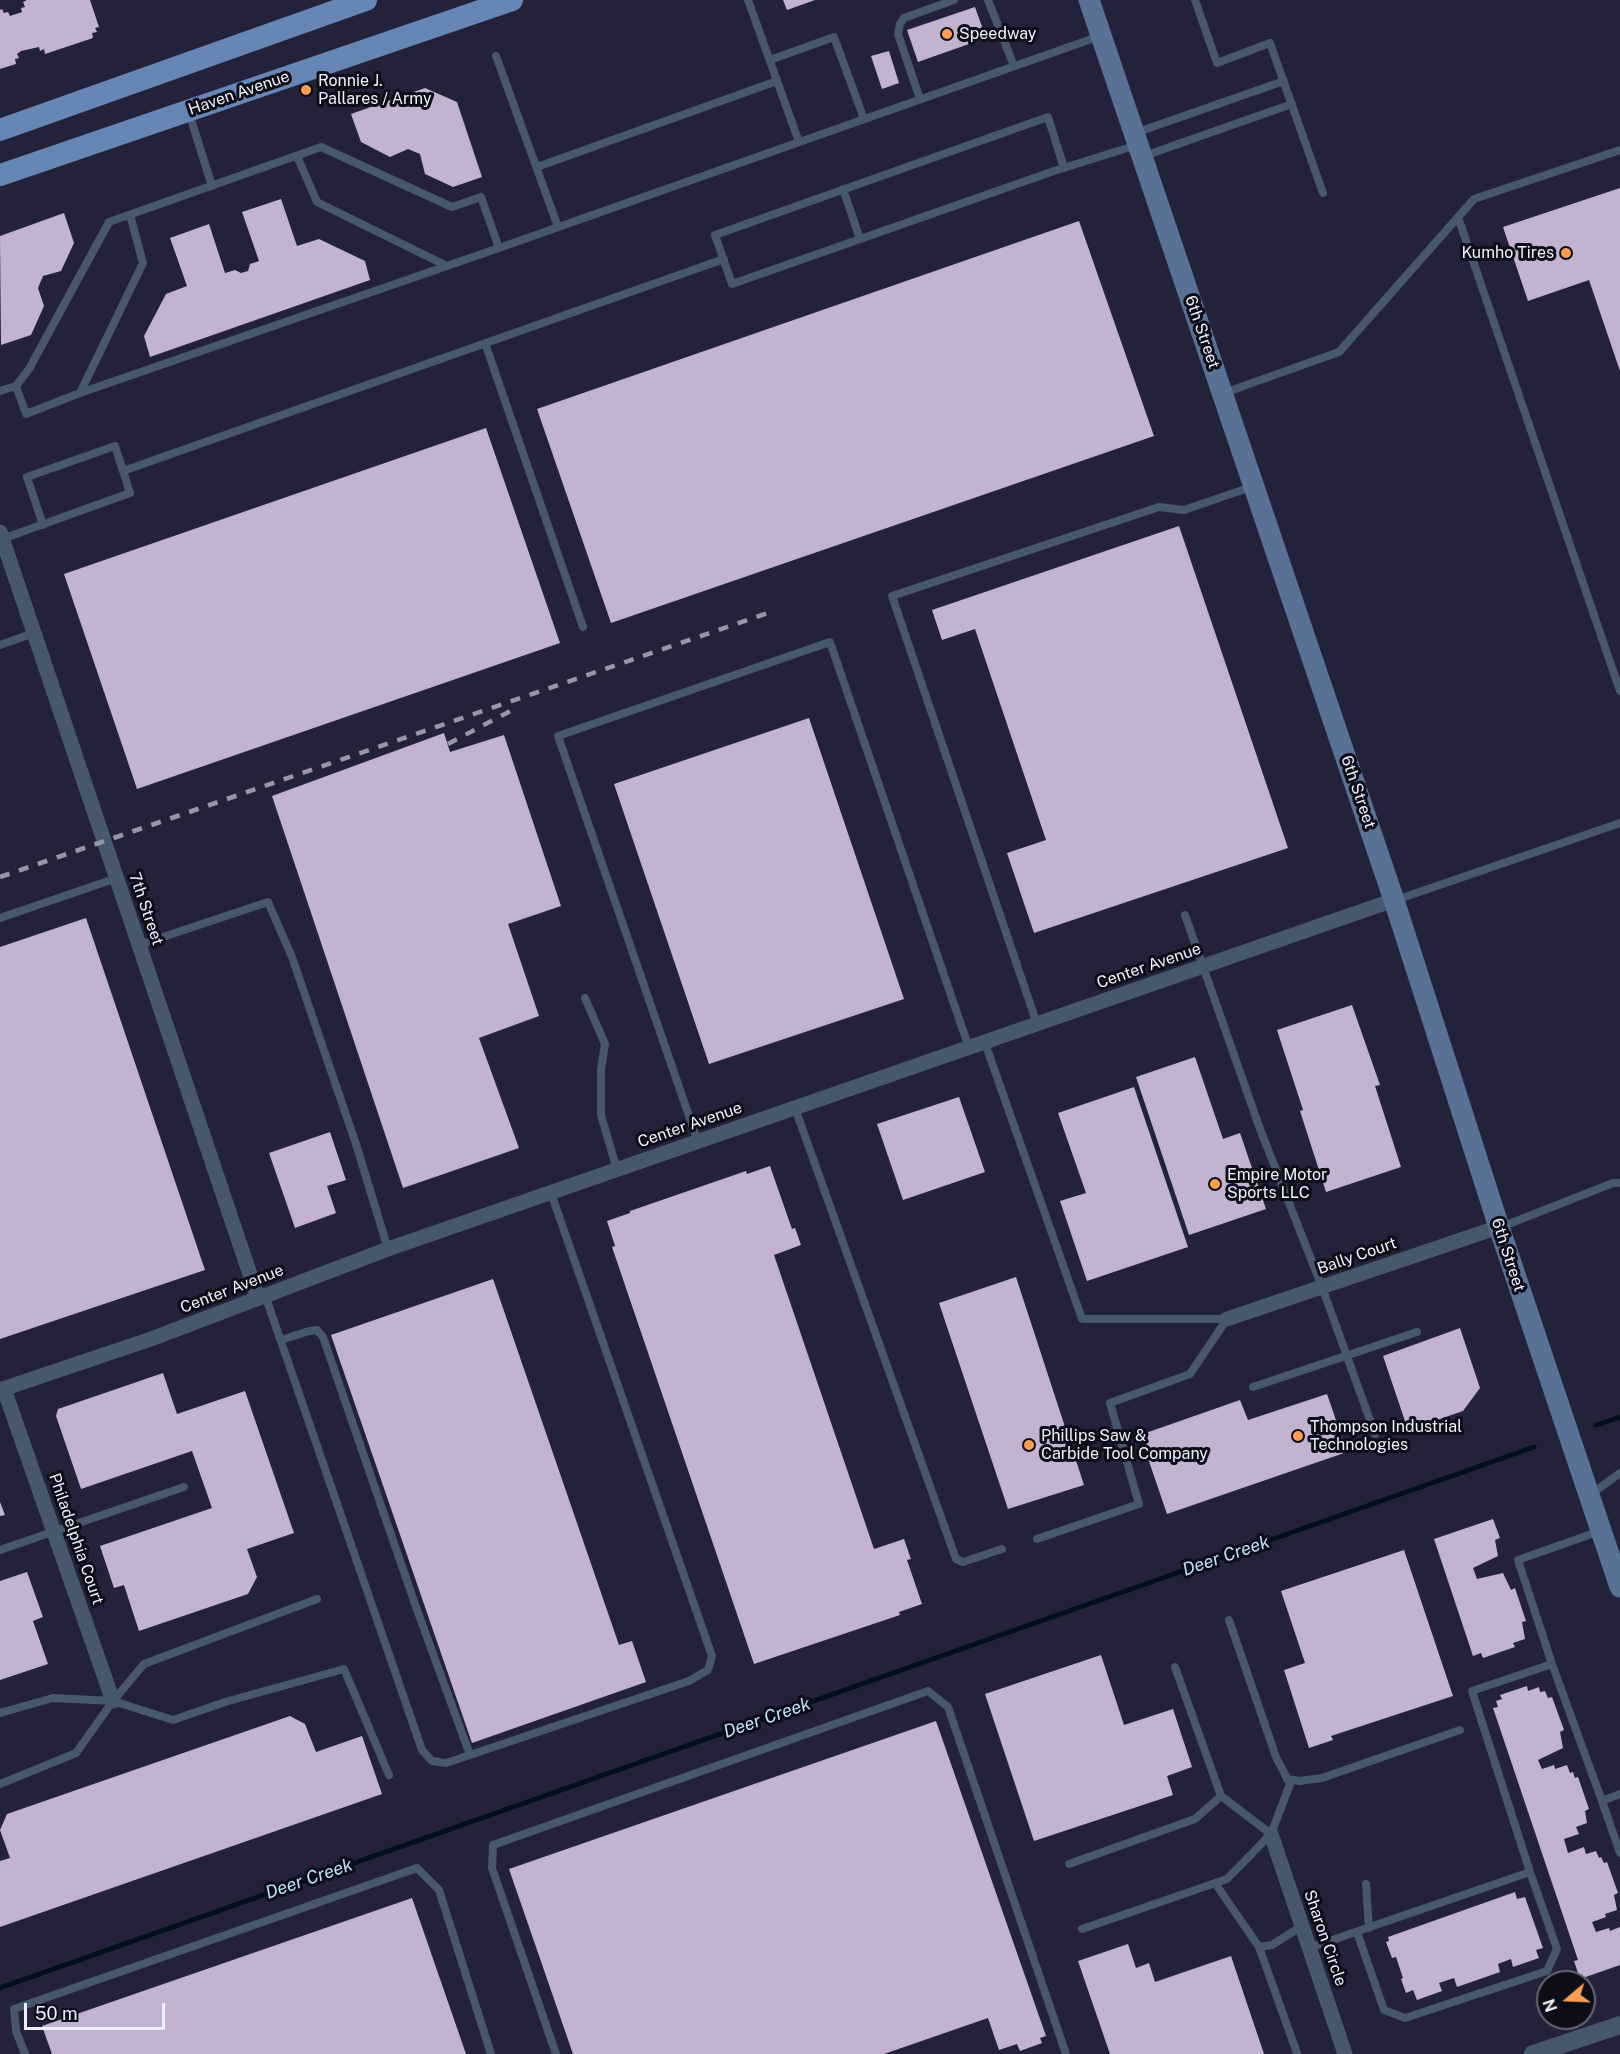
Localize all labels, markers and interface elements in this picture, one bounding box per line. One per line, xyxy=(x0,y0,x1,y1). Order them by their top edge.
place label: Speedway xyxy=(959,24,1036,44)
marker: Speedway xyxy=(940,27,954,41)
street label: Haven Avenue xyxy=(186,67,292,119)
place label: Ronnie J. Pallares / Army xyxy=(318,71,431,109)
marker: Ronnie J. Pallares / Army xyxy=(299,83,313,97)
place label: Kumho Tires xyxy=(1461,243,1554,263)
marker: Kumho Tires xyxy=(1559,246,1573,260)
street label: 6th Street xyxy=(1181,293,1223,371)
street label: 6th Street xyxy=(1337,753,1379,831)
street label: 7th Street xyxy=(125,870,167,948)
street label: Center Avenue xyxy=(1094,939,1204,993)
street label: Center Avenue xyxy=(635,1098,745,1152)
place label: Empire Motor Sports LLC xyxy=(1227,1165,1327,1203)
marker: Empire Motor Sports LLC xyxy=(1208,1177,1222,1191)
street label: 6th Street xyxy=(1487,1216,1529,1294)
street label: Bally Court xyxy=(1315,1233,1399,1279)
street label: Center Avenue xyxy=(178,1260,286,1318)
place label: Thompson Industrial Technologies xyxy=(1310,1417,1462,1455)
place label: Phillips Saw & Carbide Tool Company xyxy=(1041,1426,1208,1464)
marker: Thompson Industrial Technologies xyxy=(1291,1429,1305,1443)
marker: Phillips Saw & Carbide Tool Company xyxy=(1022,1438,1036,1452)
street label: Philadelphia Court xyxy=(45,1471,107,1607)
water label: Deer Creek xyxy=(1180,1531,1272,1581)
water label: Deer Creek xyxy=(721,1693,813,1743)
water label: Deer Creek xyxy=(263,1854,355,1904)
street label: Sharon Circle xyxy=(1300,1887,1350,1989)
north arrow xyxy=(1536,1970,1596,2030)
scale bar xyxy=(27,1991,168,2029)
text: N xyxy=(1539,1996,1561,2014)
text: 50 m xyxy=(35,2003,78,2024)

